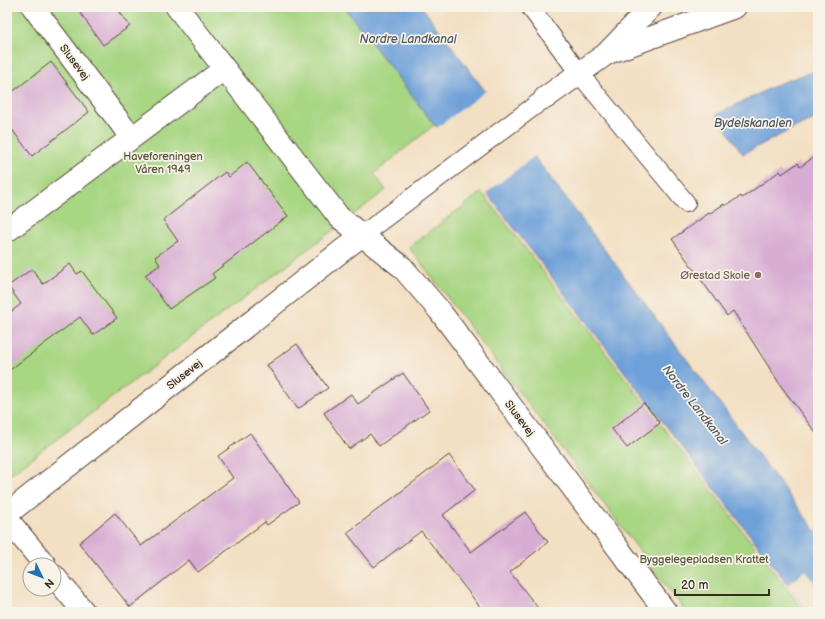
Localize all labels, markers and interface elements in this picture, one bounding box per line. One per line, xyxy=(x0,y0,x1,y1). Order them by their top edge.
water label: Nordre Landkanal xyxy=(359,32,458,47)
street label: Slusevej xyxy=(57,42,92,83)
water label: Bydelskanalen xyxy=(714,116,792,131)
park label: Haveforeningen Våren 1949 xyxy=(123,150,203,176)
place label: Ørestad Skole xyxy=(680,269,750,282)
marker: Ørestad Skole xyxy=(753,270,763,280)
street label: Slusevej xyxy=(164,357,205,392)
water label: Nordre Landkanal xyxy=(659,362,731,449)
street label: Slusevej xyxy=(502,398,537,439)
park label: Byggelegepladsen Krattet xyxy=(639,553,769,566)
north arrow xyxy=(22,557,62,597)
scale bar xyxy=(675,571,769,597)
text: N xyxy=(41,576,57,591)
text: 20 m xyxy=(681,578,708,593)

